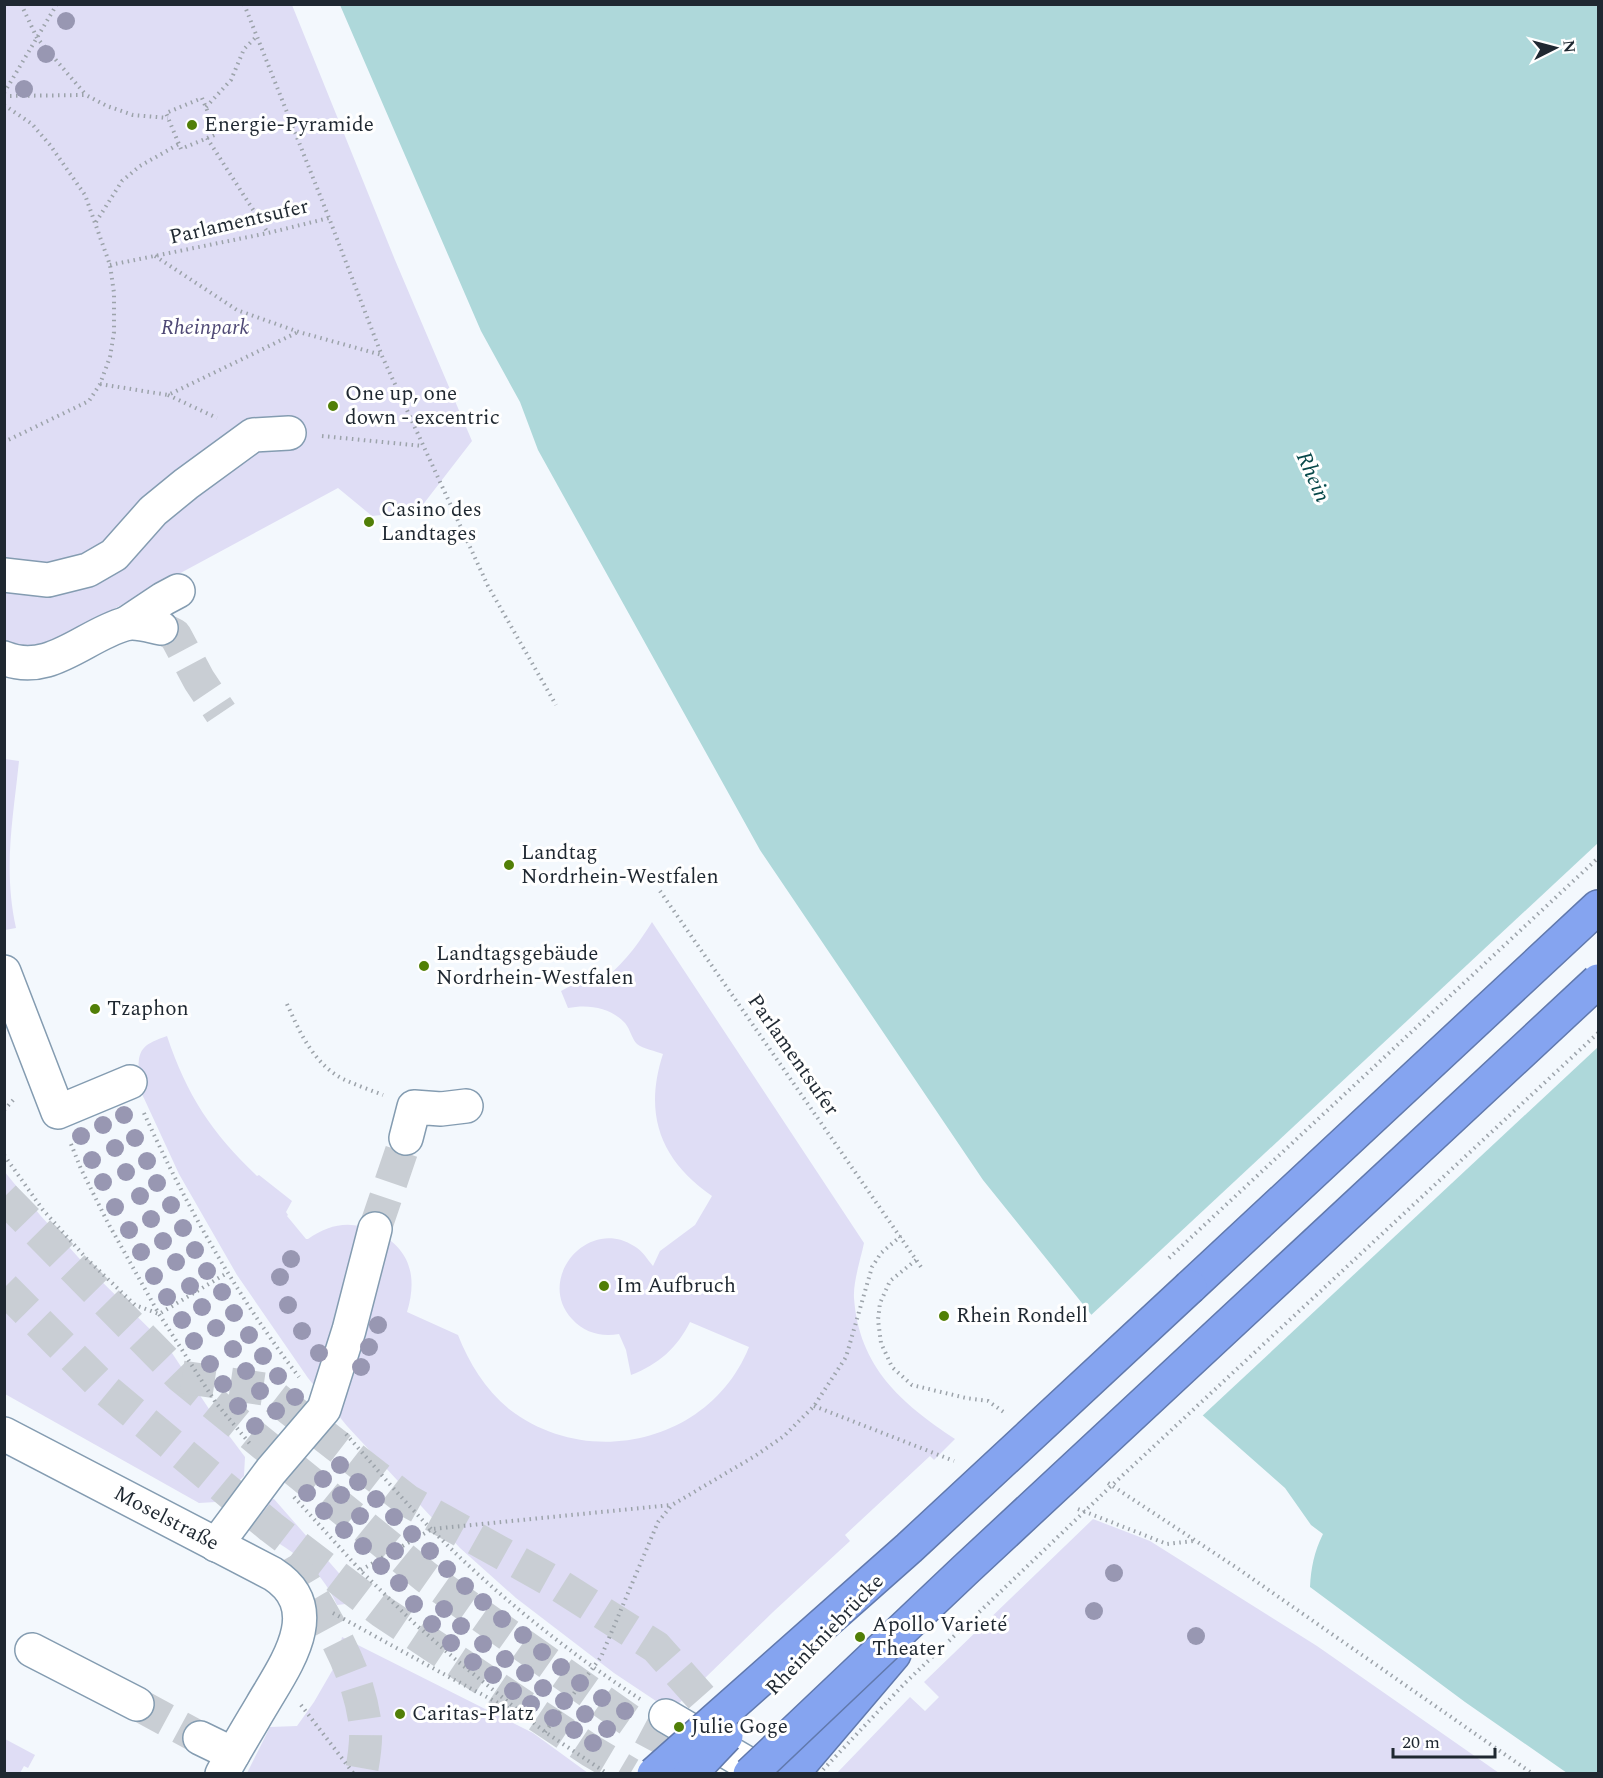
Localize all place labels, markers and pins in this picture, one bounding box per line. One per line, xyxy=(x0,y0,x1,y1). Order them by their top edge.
place label: Energie-Pyramide xyxy=(204,109,374,141)
marker: Energie-Pyramide xyxy=(185,118,199,132)
place label: One up, one down - excentric xyxy=(345,378,500,434)
marker: One up, one down - excentric xyxy=(326,399,340,413)
place label: Casino des Landtages xyxy=(381,494,482,550)
marker: Casino des Landtages xyxy=(362,515,376,529)
place label: Landtag Nordrhein-Westfalen xyxy=(521,837,719,893)
marker: Landtag Nordrhein-Westfalen xyxy=(502,858,516,872)
place label: Landtagsgebäude Nordrhein-Westfalen xyxy=(436,938,634,994)
marker: Landtagsgebäude Nordrhein-Westfalen xyxy=(417,959,431,973)
place label: Tzaphon xyxy=(107,993,189,1025)
marker: Tzaphon xyxy=(88,1002,102,1016)
place label: Im Aufbruch xyxy=(616,1270,736,1302)
marker: Im Aufbruch xyxy=(597,1279,611,1293)
place label: Rhein Rondell xyxy=(956,1300,1088,1332)
marker: Rhein Rondell xyxy=(937,1309,951,1323)
place label: Apollo Varieté Theater xyxy=(872,1609,1007,1665)
marker: Apollo Varieté Theater xyxy=(853,1630,867,1644)
place label: Caritas-Platz xyxy=(412,1698,534,1730)
marker: Caritas-Platz xyxy=(393,1707,407,1721)
place label: Julie Goge xyxy=(691,1711,788,1743)
marker: Julie Goge xyxy=(672,1720,686,1734)

